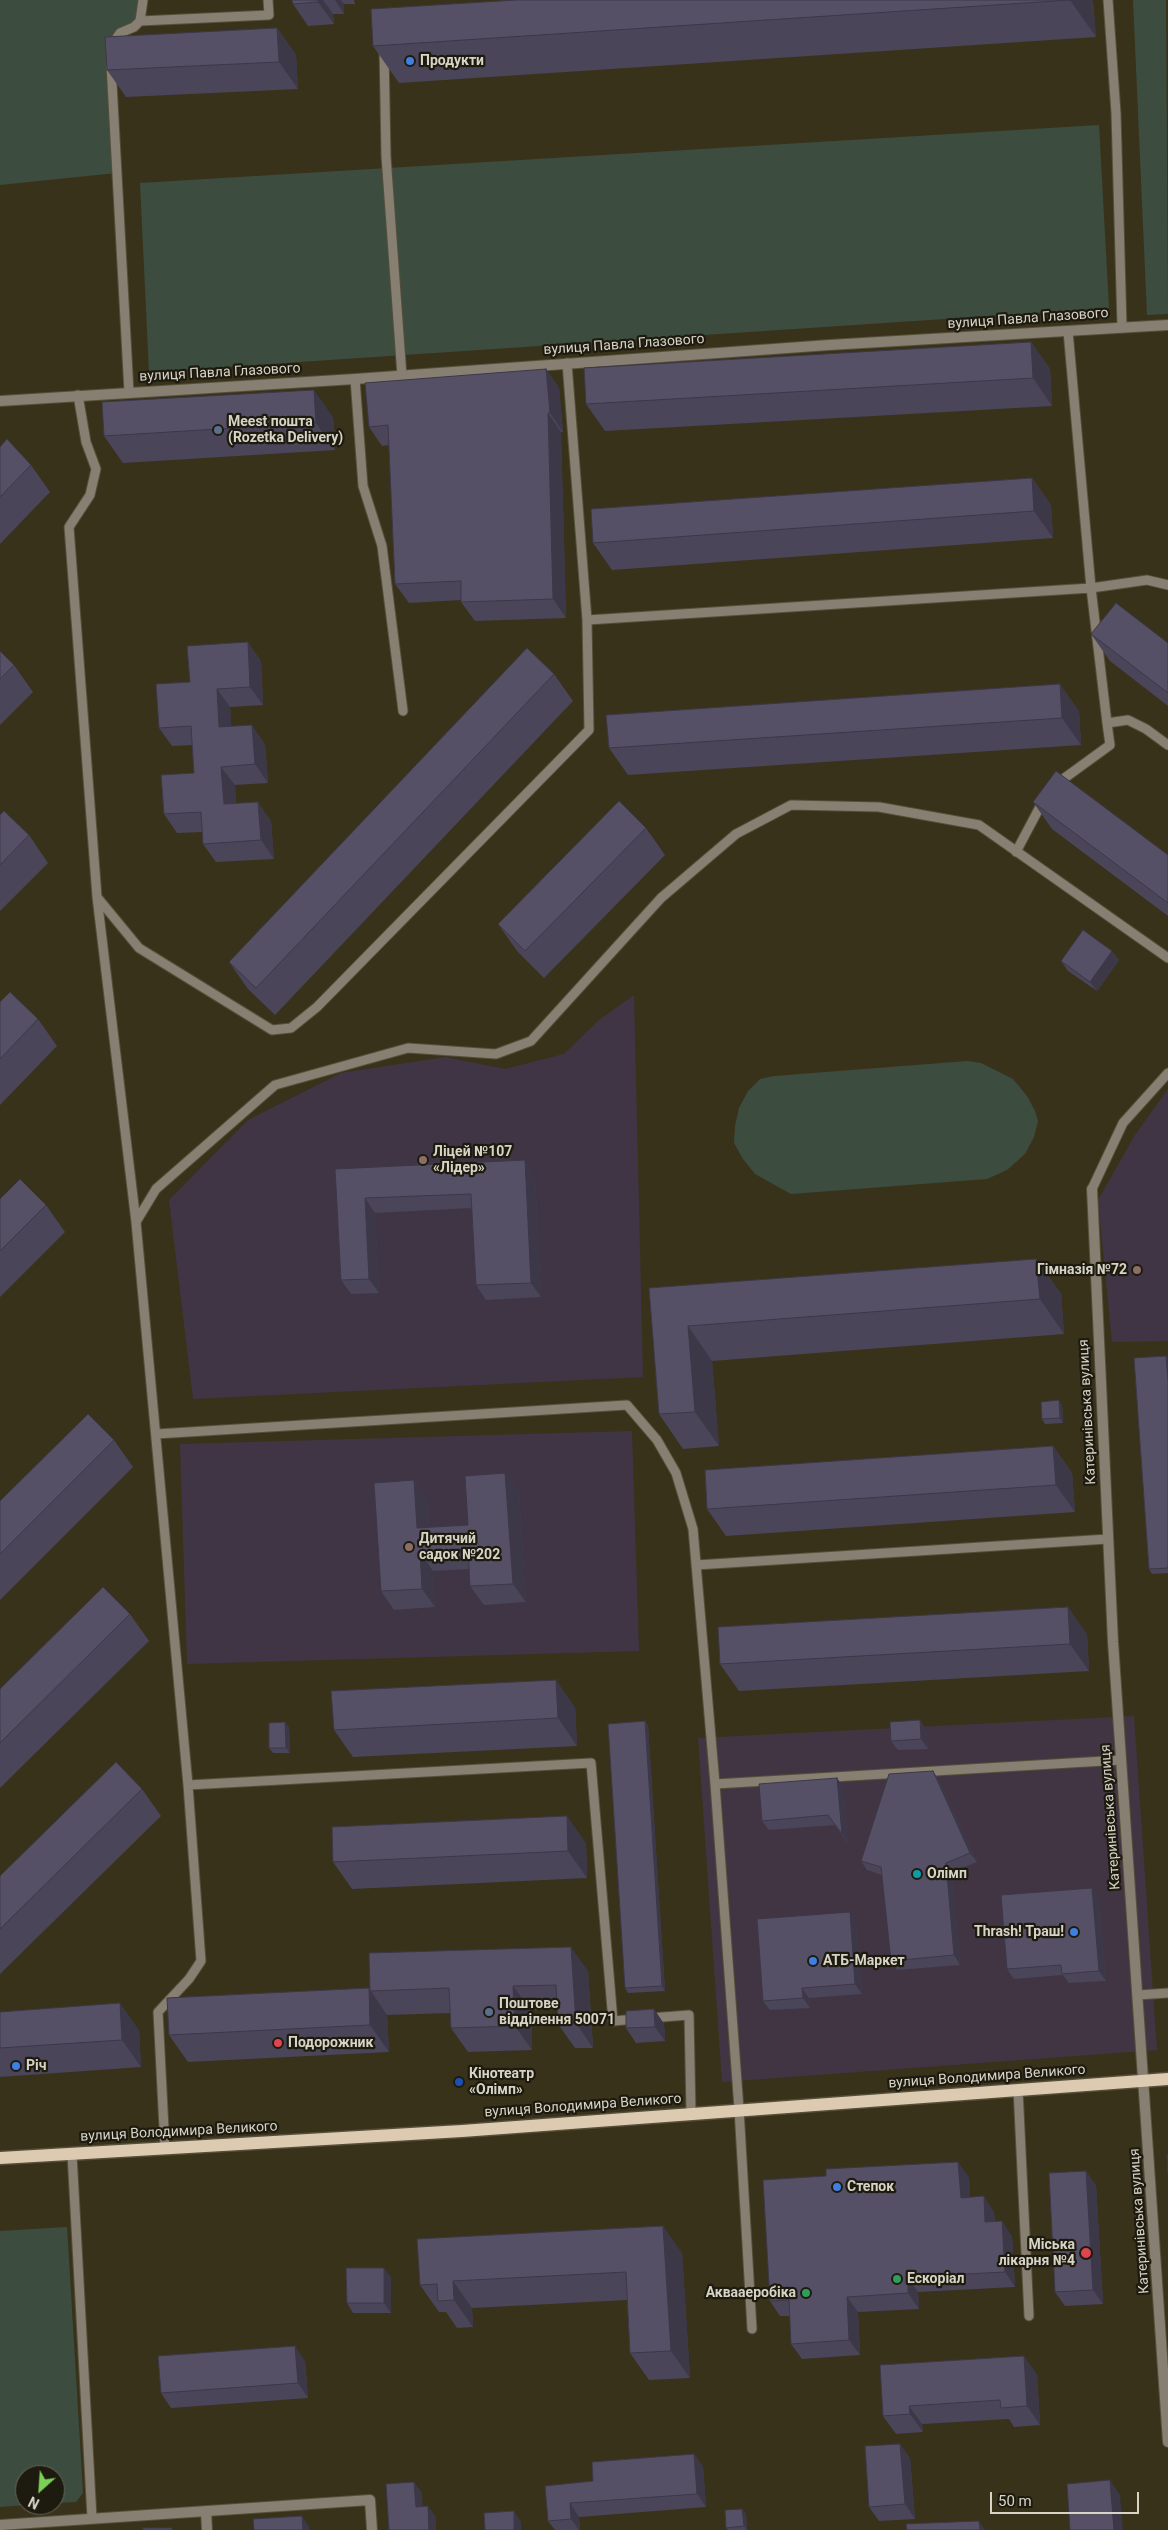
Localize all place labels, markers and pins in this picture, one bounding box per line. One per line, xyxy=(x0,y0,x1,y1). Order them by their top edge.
place label: Продукти xyxy=(420,53,484,69)
marker: Продукти xyxy=(404,55,416,67)
place label: Meest пошта (Rozetka Delivery) xyxy=(228,414,343,447)
marker: Meest пошта (Rozetka Delivery) xyxy=(212,424,224,436)
place label: Ліцей №107 «Лідер» xyxy=(433,1144,512,1176)
marker: Ліцей №107 «Лідер» xyxy=(417,1154,429,1166)
place label: Гімназія №72 xyxy=(1037,1262,1127,1278)
marker: Гімназія №72 xyxy=(1131,1264,1143,1276)
place label: Дитячий садок №202 xyxy=(419,1531,500,1564)
marker: Дитячий садок №202 xyxy=(403,1541,415,1553)
place label: Олімп xyxy=(927,1866,967,1882)
marker: Олімп xyxy=(911,1868,923,1880)
place label: Thrash! Траш! xyxy=(974,1924,1064,1940)
marker: Thrash! Траш! xyxy=(1068,1926,1080,1938)
place label: АТБ-Маркет xyxy=(823,1953,905,1969)
marker: АТБ-Маркет xyxy=(807,1955,819,1967)
place label: Поштове відділення 50071 xyxy=(499,1996,615,2028)
marker: Поштове відділення 50071 xyxy=(483,2006,495,2018)
place label: Подорожник xyxy=(288,2035,373,2051)
marker: Подорожник xyxy=(272,2037,284,2049)
place label: Річ xyxy=(26,2058,46,2074)
marker: Річ xyxy=(10,2060,22,2072)
place label: Кінотеатр «Олімп» xyxy=(469,2066,534,2098)
marker: Кінотеатр «Олімп» xyxy=(453,2076,465,2088)
place label: Степок xyxy=(847,2179,894,2195)
marker: Степок xyxy=(831,2181,843,2193)
place label: Міська лікарня №4 xyxy=(999,2237,1075,2270)
marker: Міська лікарня №4 xyxy=(1079,2246,1093,2260)
place label: Ескоріал xyxy=(907,2271,965,2287)
marker: Ескоріал xyxy=(891,2273,903,2285)
place label: Аквааеробіка xyxy=(706,2285,796,2301)
marker: Аквааеробіка xyxy=(800,2287,812,2299)

